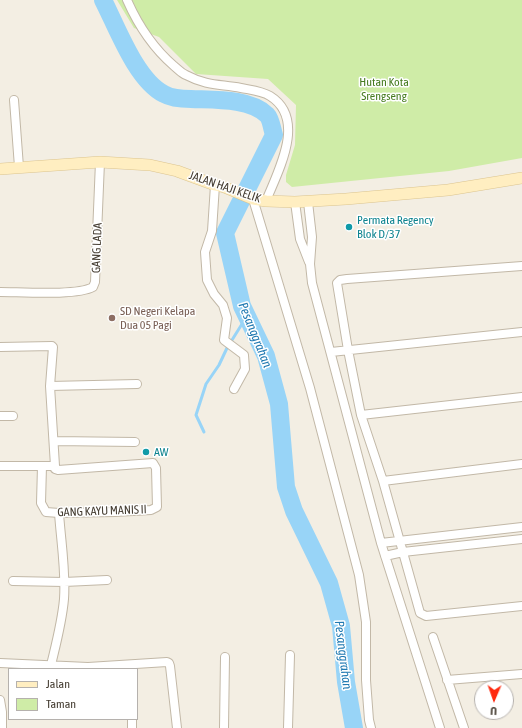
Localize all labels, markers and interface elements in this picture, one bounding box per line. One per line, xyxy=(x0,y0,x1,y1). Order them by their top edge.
park label: Hutan Kota Srengseng xyxy=(359,75,409,103)
street label: JALAN HAJI KELIK xyxy=(187,168,263,206)
place label: Permata Regency Blok D/37 xyxy=(357,213,434,241)
marker: Permata Regency Blok D/37 xyxy=(344,222,354,232)
street label: GANG LADA xyxy=(89,223,105,273)
water label: Pesanggrahan xyxy=(235,300,275,370)
place label: SD Negeri Kelapa Dua 05 Pagi xyxy=(120,304,195,332)
marker: SD Negeri Kelapa Dua 05 Pagi xyxy=(107,313,117,323)
place label: AW xyxy=(154,445,168,459)
marker: AW xyxy=(141,447,151,457)
street label: GANG KAYU MANIS II xyxy=(57,502,147,520)
water label: Pesanggrahan xyxy=(331,620,355,690)
legend xyxy=(8,668,138,720)
text: Jalan xyxy=(46,677,70,691)
north arrow xyxy=(474,680,514,720)
text: Taman xyxy=(46,697,76,711)
text: U xyxy=(490,705,497,717)

